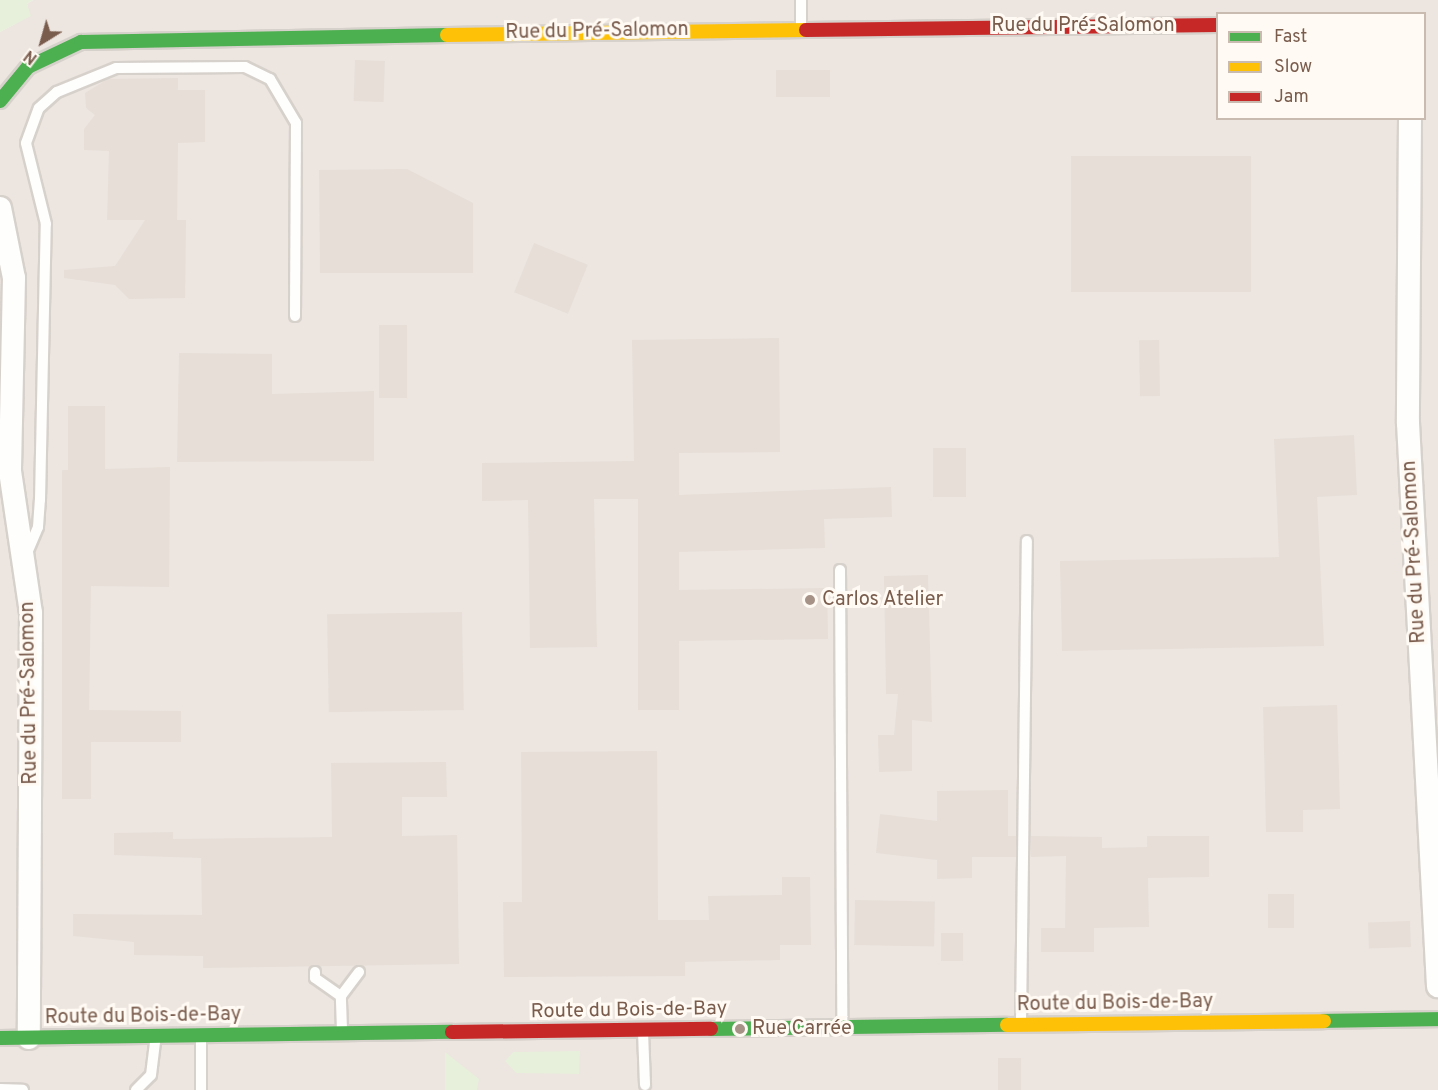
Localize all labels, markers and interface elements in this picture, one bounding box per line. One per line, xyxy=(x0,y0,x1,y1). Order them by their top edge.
north arrow xyxy=(12,12,72,72)
legend xyxy=(1216,12,1426,120)
street label: Rue du Pré-Salomon xyxy=(991,14,1175,38)
street label: Rue du Pré-Salomon xyxy=(505,18,689,46)
text: Fast xyxy=(1274,26,1307,49)
text: N xyxy=(21,45,42,68)
text: Slow xyxy=(1274,56,1312,79)
text: Jam xyxy=(1274,86,1309,109)
street label: Rue du Pré-Salomon xyxy=(1398,460,1432,644)
place label: Carlos Atelier xyxy=(822,588,944,612)
marker: Carlos Atelier xyxy=(803,593,817,607)
street label: Rue du Pré-Salomon xyxy=(16,601,44,785)
street label: Route du Bois-de-Bay xyxy=(1017,990,1213,1018)
street label: Route du Bois-de-Bay xyxy=(531,997,727,1025)
street label: Route du Bois-de-Bay xyxy=(45,1003,241,1031)
place label: Rue Carrée xyxy=(752,1017,852,1041)
marker: Rue Carrée xyxy=(733,1022,747,1036)

